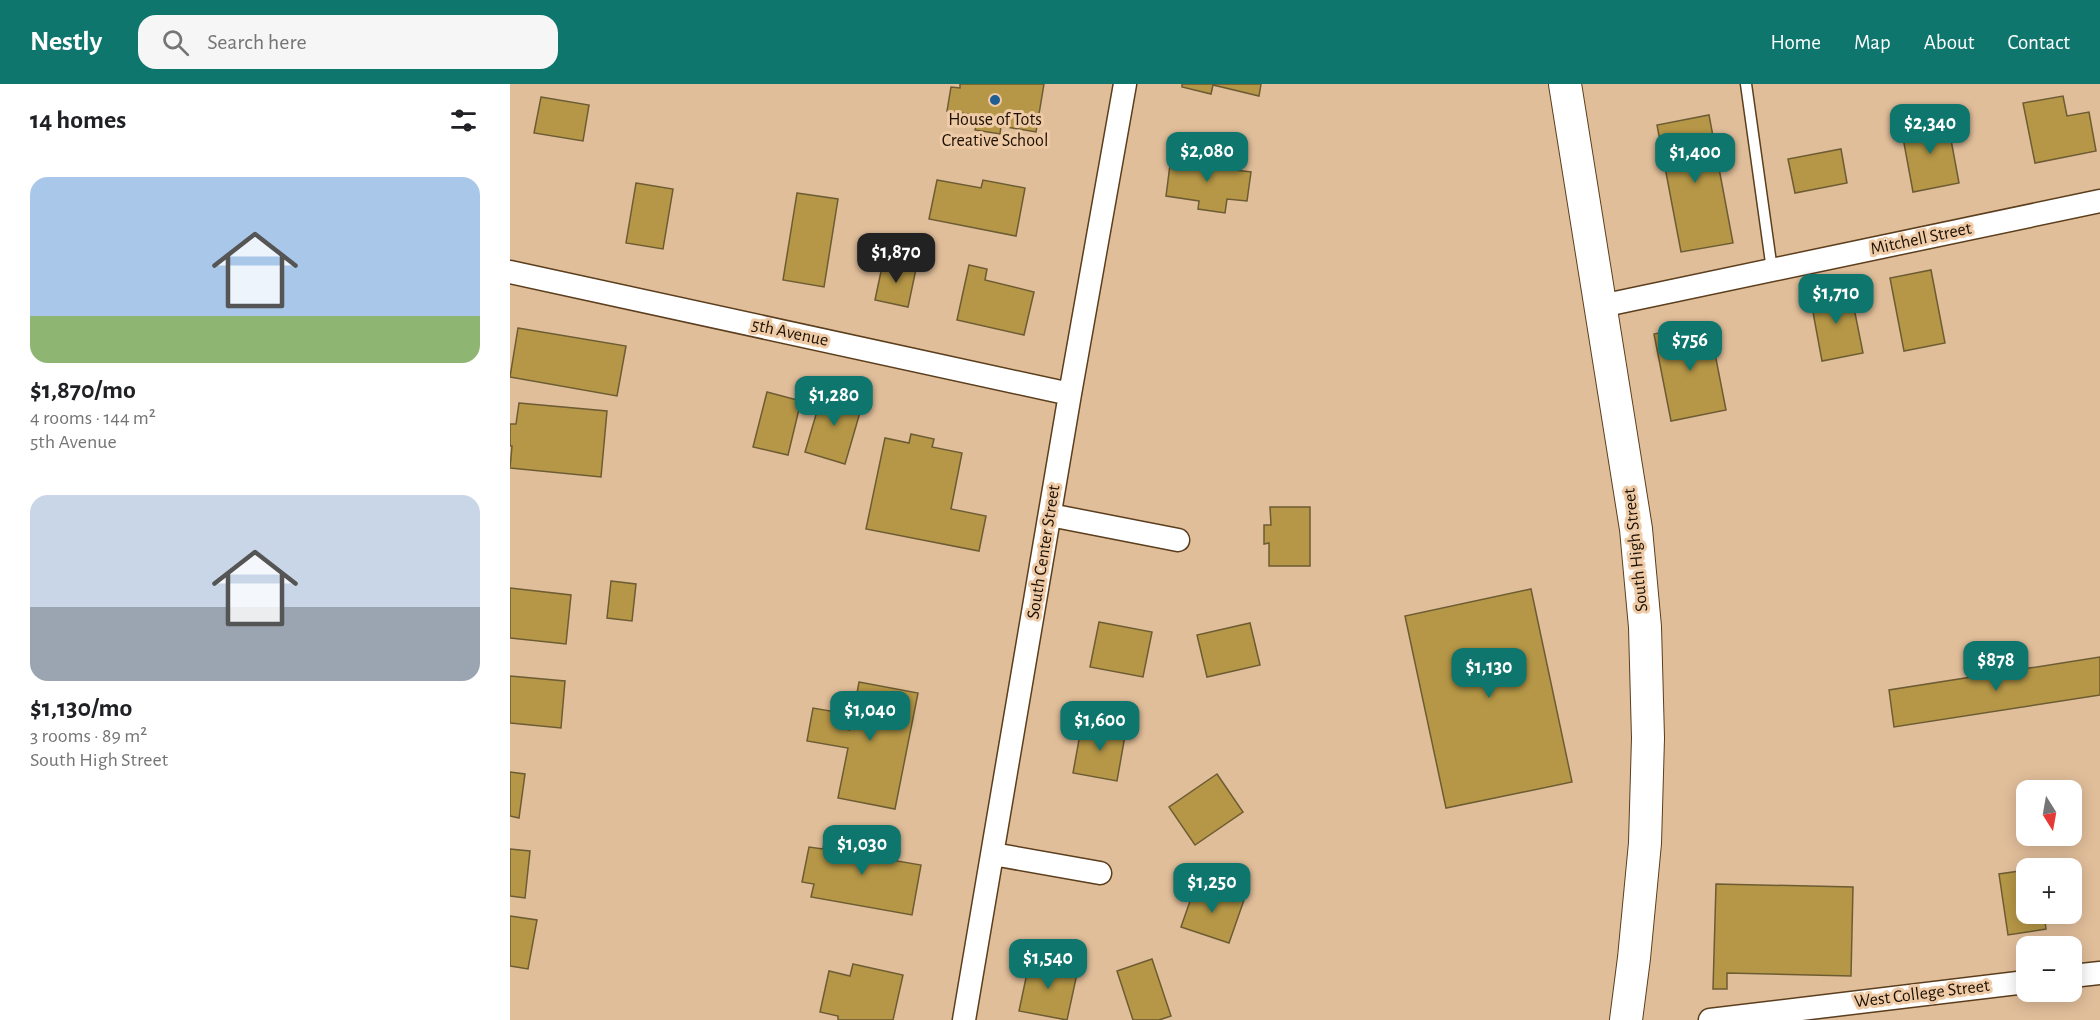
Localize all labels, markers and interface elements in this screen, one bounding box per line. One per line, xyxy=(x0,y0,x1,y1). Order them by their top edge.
search box xyxy=(138,15,558,69)
icon: search xyxy=(159,26,192,59)
text: Nestly xyxy=(30,28,102,56)
text: Search here xyxy=(207,31,307,53)
text: Home xyxy=(1770,32,1821,53)
text: Map xyxy=(1854,32,1891,53)
text: About xyxy=(1924,32,1974,53)
text: Contact xyxy=(2007,32,2070,53)
marker: House of Tots Creative School xyxy=(988,93,1002,107)
icon: filters xyxy=(447,104,480,137)
pin: $2,340 xyxy=(1881,104,1979,155)
text: 14 homes xyxy=(30,107,126,133)
place label: House of Tots Creative School xyxy=(942,111,1048,150)
text: $2,340 xyxy=(1904,113,1956,133)
pin: $2,080 xyxy=(1158,132,1256,183)
pin: $1,400 xyxy=(1646,133,1744,184)
text: $2,080 xyxy=(1180,141,1234,161)
text: $1,400 xyxy=(1669,142,1721,162)
icon: home xyxy=(201,216,309,324)
street label: Mitchell Street xyxy=(1869,219,1973,258)
pin: $1,870 xyxy=(847,233,945,284)
text: $1,870 xyxy=(871,242,921,262)
pin: $1,710 xyxy=(1787,274,1885,325)
text: $1,710 xyxy=(1812,283,1860,303)
street label: 5th Avenue xyxy=(750,316,830,350)
pin: $756 xyxy=(1654,321,1726,372)
text: $756 xyxy=(1672,330,1708,350)
pin: $1,280 xyxy=(785,376,883,427)
text: $1,870/mo xyxy=(30,377,136,403)
text: $1,280 xyxy=(809,385,859,405)
text: 4 rooms · 144 m² xyxy=(30,408,156,428)
text: 5th Avenue xyxy=(30,432,117,452)
street label: South Center Street xyxy=(1024,483,1064,620)
street label: South High Street xyxy=(1621,487,1651,613)
icon: home xyxy=(201,534,309,642)
pin: $878 xyxy=(1960,641,2032,692)
pin: $1,130 xyxy=(1440,648,1538,699)
text: $878 xyxy=(1977,650,2015,670)
text: $1,130 xyxy=(1465,657,1513,677)
pin: $1,040 xyxy=(821,691,919,742)
text: $1,130/mo xyxy=(30,695,132,721)
text: $1,040 xyxy=(844,700,896,720)
pin: $1,600 xyxy=(1051,701,1149,752)
text: $1,600 xyxy=(1074,710,1126,730)
text: 3 rooms · 89 m² xyxy=(30,726,147,746)
text: South High Street xyxy=(30,750,168,770)
north arrow xyxy=(2016,780,2082,846)
map controls xyxy=(2016,780,2082,1002)
pin: $1,030 xyxy=(813,825,911,876)
text: $1,030 xyxy=(837,834,887,854)
button: + xyxy=(2016,858,2082,924)
pin: $1,250 xyxy=(1163,863,1261,914)
text: $1,250 xyxy=(1187,872,1237,892)
button: − xyxy=(2016,936,2082,1002)
pin: $1,540 xyxy=(999,939,1097,990)
text: $1,540 xyxy=(1023,948,1073,968)
street label: West College Street xyxy=(1853,977,1991,1011)

